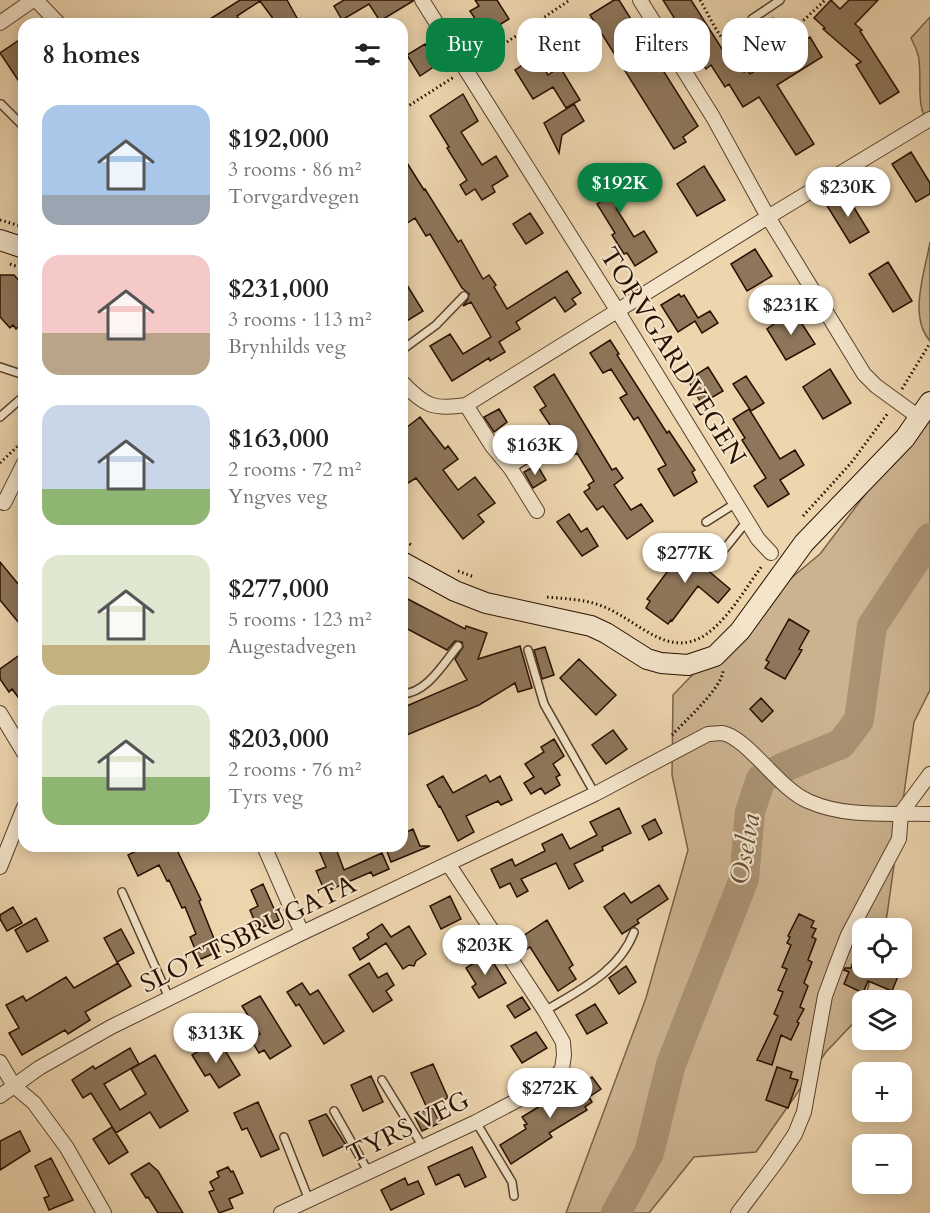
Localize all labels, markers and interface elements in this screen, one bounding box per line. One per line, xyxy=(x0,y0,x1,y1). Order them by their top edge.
chip: Buy xyxy=(426,18,505,72)
chip: Rent xyxy=(517,18,602,72)
chip: Filters xyxy=(614,18,710,72)
chip: New xyxy=(722,18,808,72)
text: 8 homes xyxy=(42,37,140,72)
icon: filters xyxy=(351,38,384,71)
text: $192,000 xyxy=(228,121,329,156)
icon: home xyxy=(90,129,162,201)
text: 3 rooms · 86 m² xyxy=(228,156,361,183)
pin: $192K xyxy=(578,163,662,214)
pin: $230K xyxy=(806,167,890,218)
text: $192K xyxy=(591,169,649,196)
text: $230K xyxy=(819,173,877,200)
text: Torvgardvegen xyxy=(228,183,360,210)
street label: TORVGARDVEGEN xyxy=(592,240,754,472)
text: $231,000 xyxy=(228,271,329,306)
icon: home xyxy=(90,279,162,351)
pin: $231K xyxy=(749,285,833,336)
text: $231K xyxy=(762,291,820,318)
text: 3 rooms · 113 m² xyxy=(228,306,372,333)
text: Brynhilds veg xyxy=(228,333,346,360)
text: $163,000 xyxy=(228,421,329,456)
pin: $163K xyxy=(493,425,577,476)
icon: home xyxy=(90,429,162,501)
text: $163K xyxy=(506,431,564,458)
text: 2 rooms · 72 m² xyxy=(228,456,361,483)
text: Yngves veg xyxy=(228,483,327,510)
pin: $277K xyxy=(643,533,727,584)
text: $277K xyxy=(656,539,714,566)
text: $277,000 xyxy=(228,571,329,606)
icon: home xyxy=(90,579,162,651)
text: 5 rooms · 123 m² xyxy=(228,606,372,633)
text: Augestadvegen xyxy=(228,633,357,660)
text: $203,000 xyxy=(228,721,329,756)
icon: home xyxy=(90,729,162,801)
text: 2 rooms · 76 m² xyxy=(228,756,361,783)
text: Tyrs veg xyxy=(228,783,303,810)
water label: Oselva xyxy=(721,811,769,887)
street label: SLOTTSBRUGATA xyxy=(134,866,362,1001)
map controls xyxy=(852,918,912,1194)
button: locate xyxy=(852,918,912,978)
pin: $203K xyxy=(443,925,527,976)
text: $203K xyxy=(456,931,514,958)
button: layers xyxy=(852,990,912,1050)
pin: $313K xyxy=(174,1013,258,1064)
text: $313K xyxy=(187,1019,245,1046)
button: + xyxy=(852,1062,912,1122)
pin: $272K xyxy=(508,1068,592,1119)
text: $272K xyxy=(521,1074,579,1101)
street label: TYRS VEG xyxy=(341,1082,475,1172)
button: − xyxy=(852,1134,912,1194)

